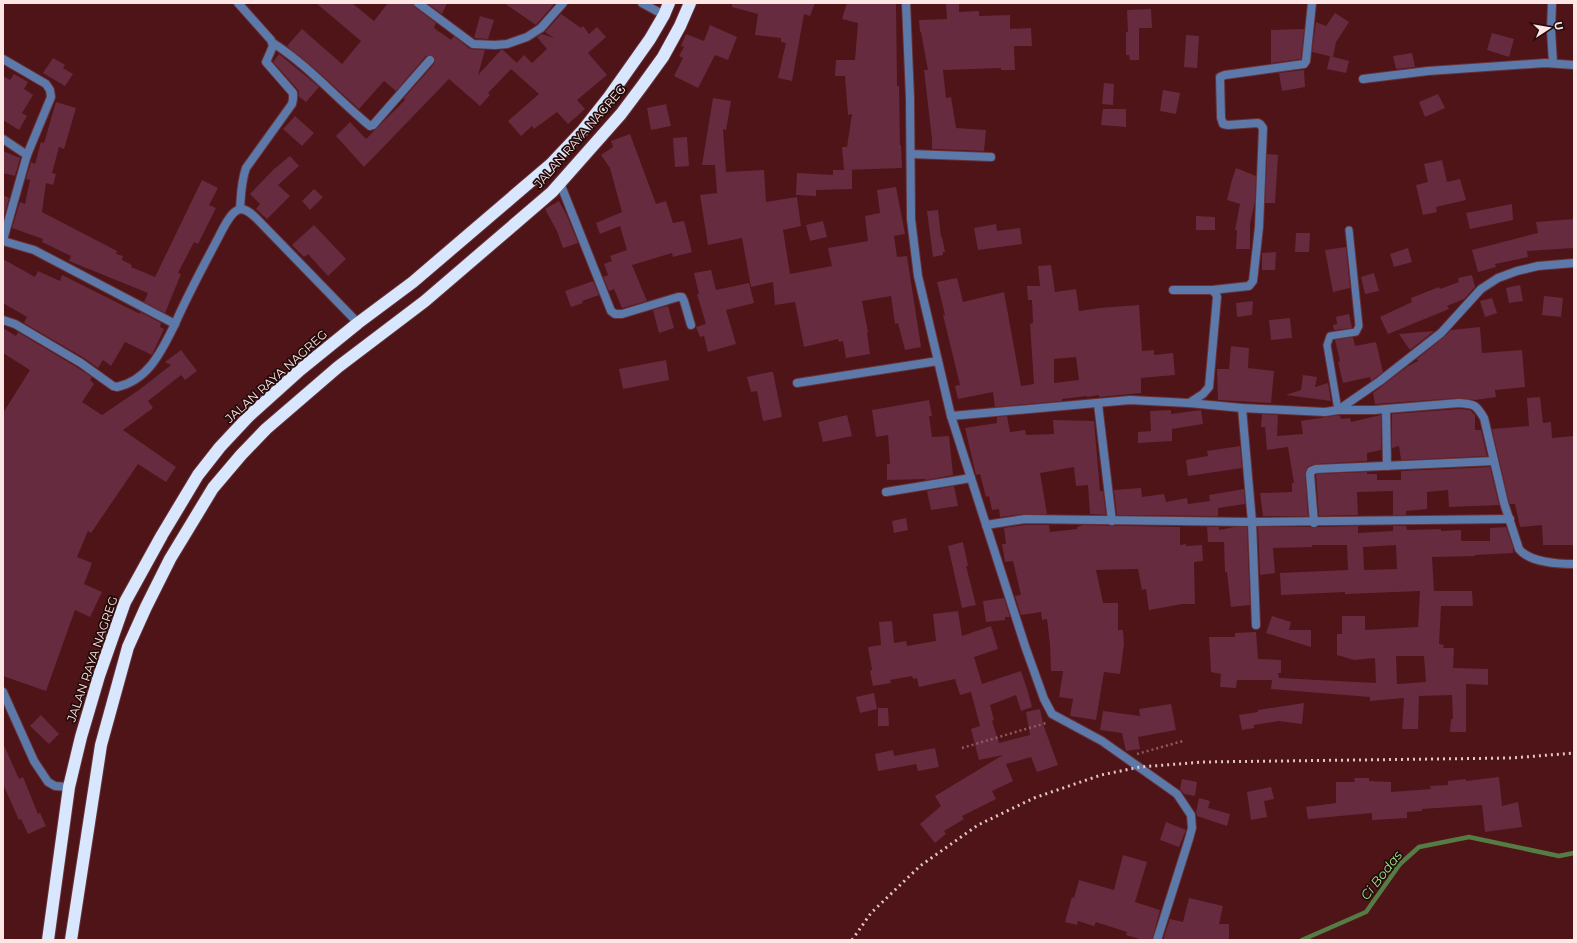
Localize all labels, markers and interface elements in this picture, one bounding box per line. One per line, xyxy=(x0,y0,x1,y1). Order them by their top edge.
north arrow xyxy=(1529,8,1569,48)
text: U xyxy=(1551,20,1567,32)
street label: JALAN RAYA NAGREG xyxy=(530,81,629,191)
street label: JALAN RAYA NAGREG xyxy=(221,326,330,426)
street label: JALAN RAYA NAGREG xyxy=(63,594,121,725)
water label: Ci Bodas xyxy=(1357,847,1406,903)

